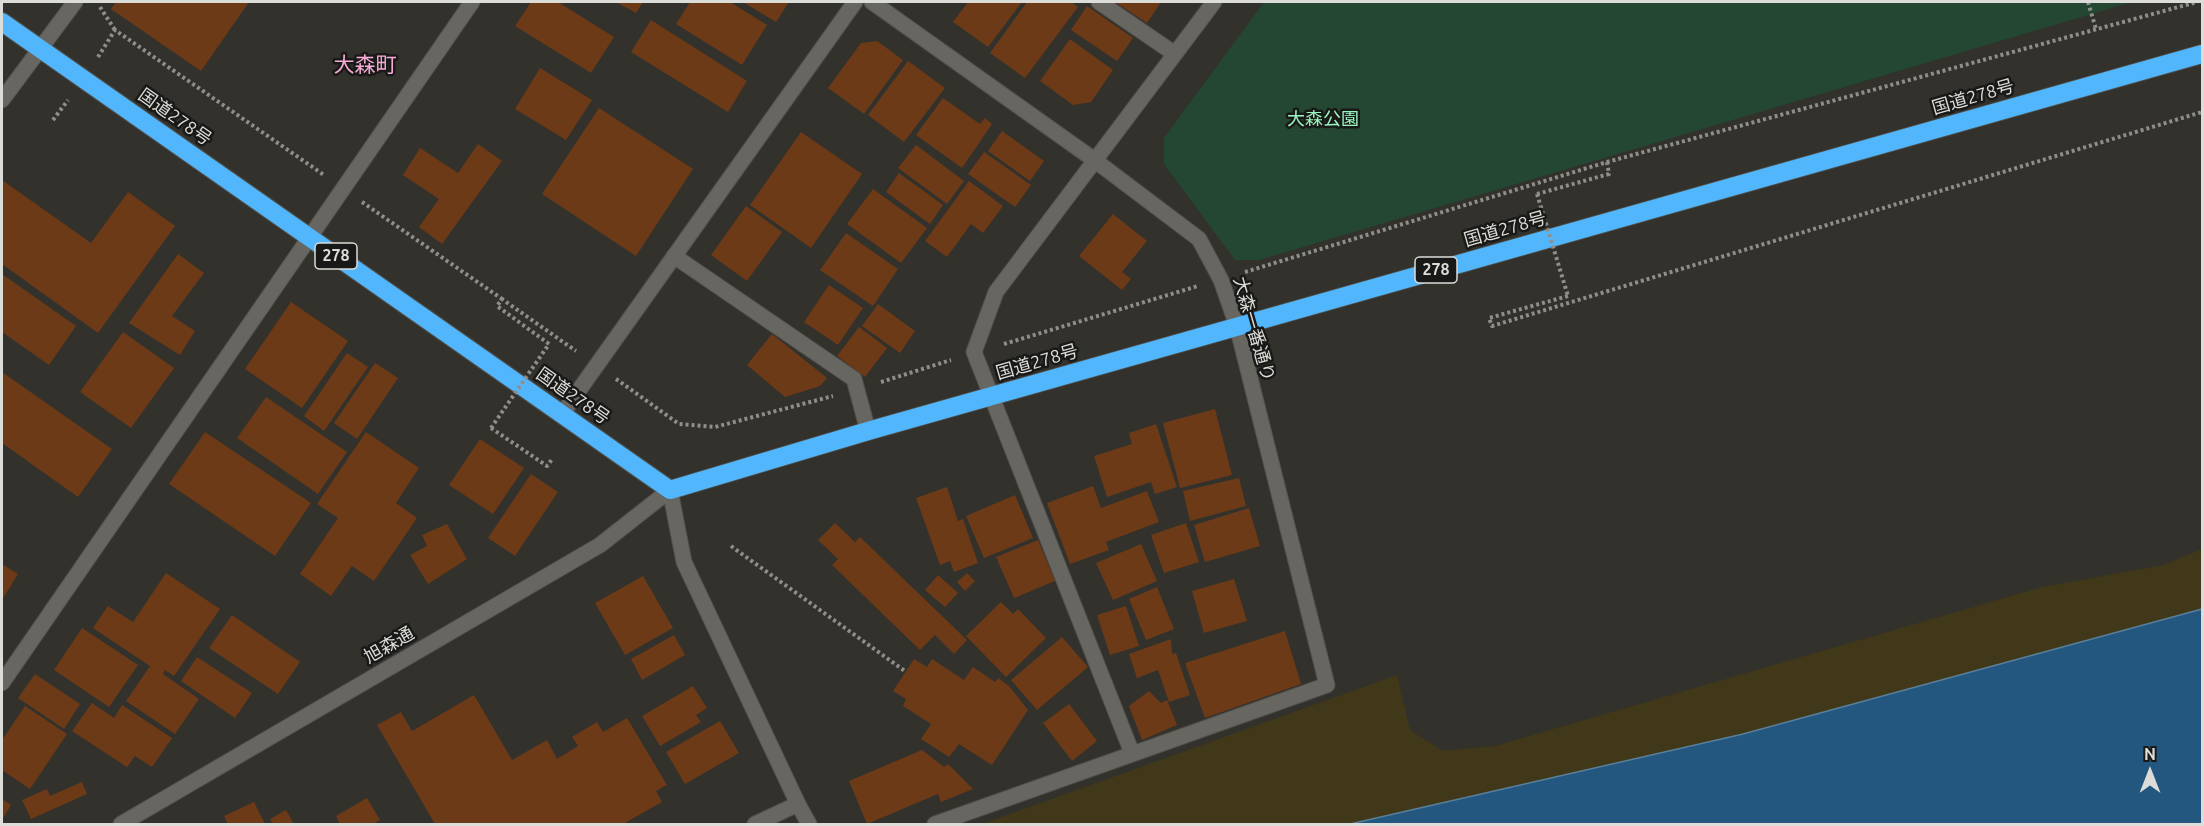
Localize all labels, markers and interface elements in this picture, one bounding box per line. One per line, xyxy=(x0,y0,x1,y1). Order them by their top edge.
district label: 大森町 xyxy=(334,52,396,78)
street label: 国道278号 xyxy=(1929,75,2017,119)
street label: 国道278号 xyxy=(134,84,216,150)
park label: 大森公園 xyxy=(1287,108,1359,130)
street label: 国道278号 xyxy=(1461,207,1549,251)
road number: 278 xyxy=(315,243,357,269)
road number: 278 xyxy=(1415,257,1457,283)
street label: 大森一番通り xyxy=(1229,274,1279,384)
street label: 国道278号 xyxy=(993,340,1081,384)
street label: 国道278号 xyxy=(532,363,614,429)
street label: 旭森通 xyxy=(360,622,418,668)
north arrow xyxy=(2120,742,2180,802)
text: N xyxy=(2144,745,2156,763)

